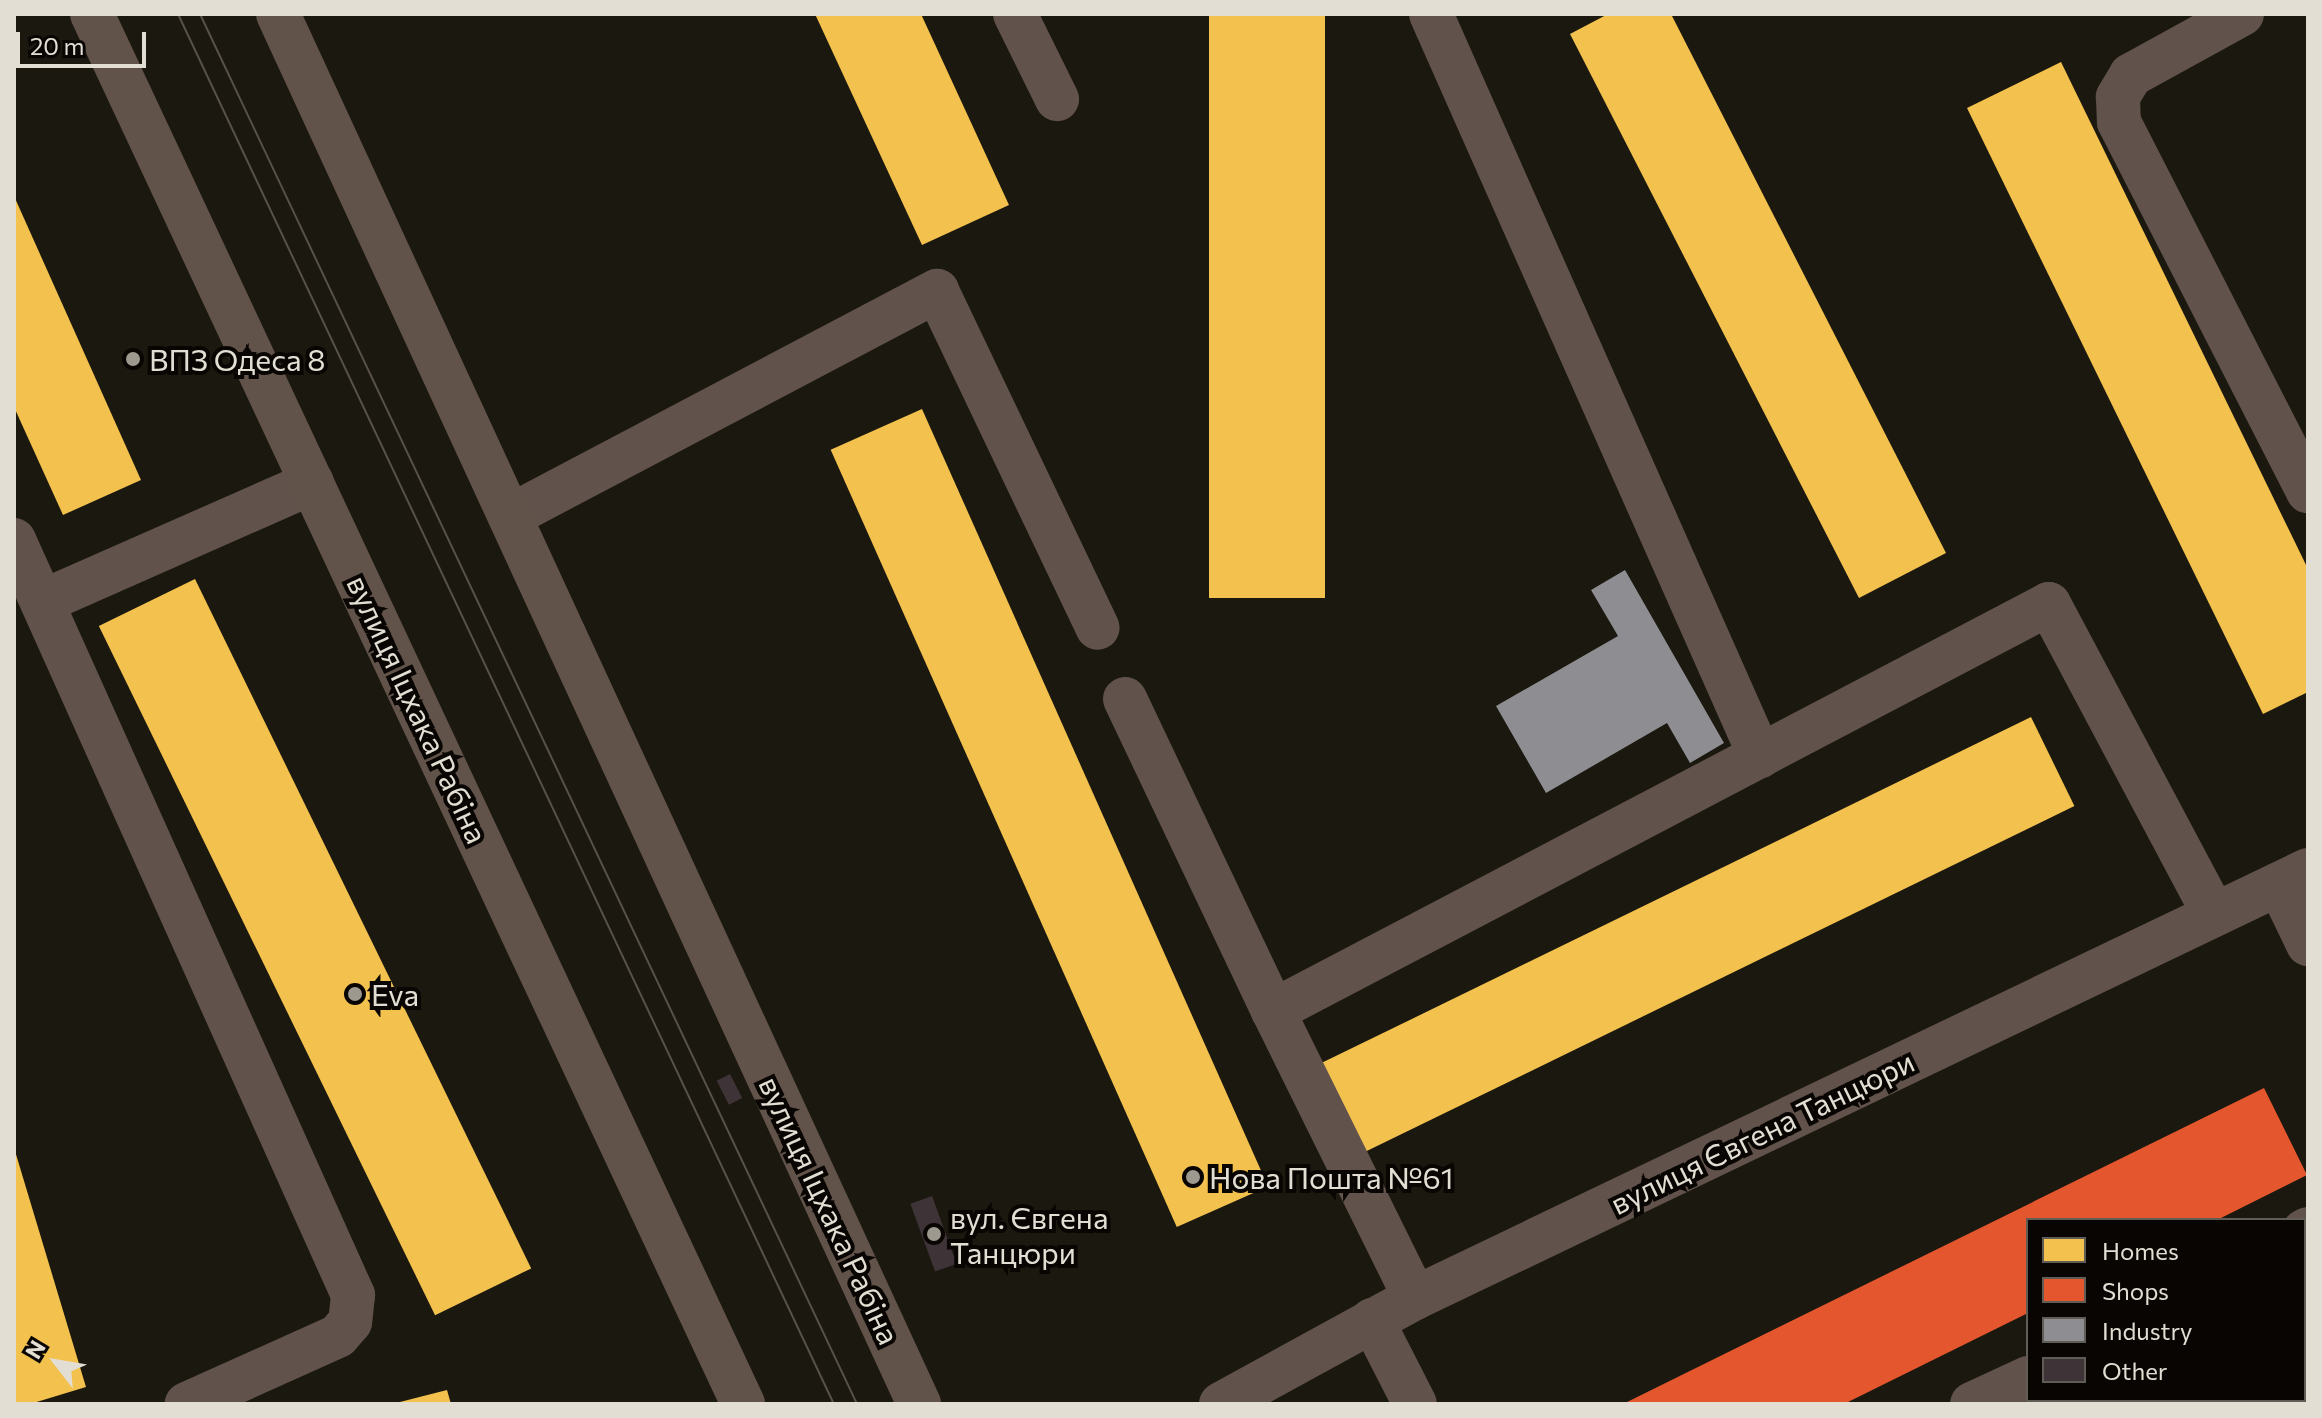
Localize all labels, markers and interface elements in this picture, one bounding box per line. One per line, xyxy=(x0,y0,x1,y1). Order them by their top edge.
scale bar xyxy=(20,16,150,66)
text: 20 m xyxy=(30,31,84,60)
place label: ВПЗ Одеса 8 xyxy=(149,341,326,377)
marker: ВПЗ Одеса 8 xyxy=(124,350,142,368)
street label: вулиця Іцхака Рабіна xyxy=(340,569,496,849)
place label: Eva xyxy=(371,976,419,1012)
marker: Eva xyxy=(346,985,364,1003)
street label: вулиця Євгена Танцюри xyxy=(1604,1043,1920,1221)
street label: вулиця Іцхака Рабіна xyxy=(752,1070,908,1350)
place label: Нова Пошта №61 xyxy=(1209,1159,1453,1195)
marker: Нова Пошта №61 xyxy=(1184,1168,1202,1186)
place label: вул. Євгена Танцюри xyxy=(950,1199,1108,1270)
legend xyxy=(2026,1218,2306,1402)
marker: вул. Євгена Танцюри xyxy=(925,1225,943,1243)
text: Homes xyxy=(2102,1236,2179,1265)
text: Shops xyxy=(2102,1276,2169,1305)
text: Industry xyxy=(2102,1316,2192,1345)
north arrow xyxy=(16,1322,96,1402)
text: N xyxy=(19,1335,51,1363)
text: Other xyxy=(2102,1356,2167,1385)

